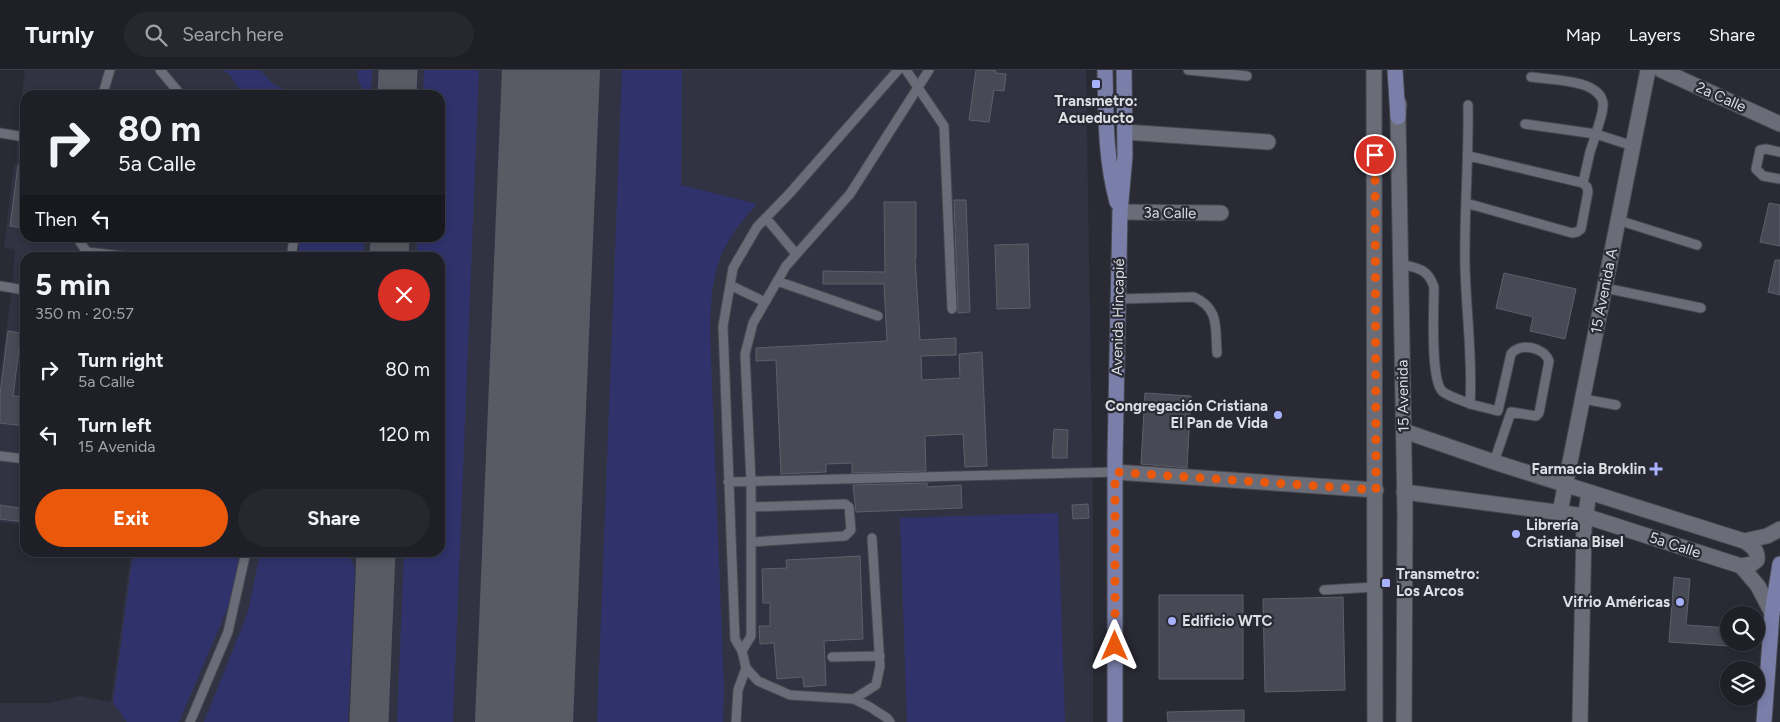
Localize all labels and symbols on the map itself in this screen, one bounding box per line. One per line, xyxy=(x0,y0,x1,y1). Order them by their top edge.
marker: Transmetro: Acueducto xyxy=(1090,78,1102,90)
street label: 2a Calle xyxy=(1693,78,1749,116)
place label: Transmetro: Acueducto xyxy=(1054,92,1138,127)
pin xyxy=(1354,134,1396,176)
street label: 3a Calle xyxy=(1143,204,1197,222)
street label: 15 Avenida A xyxy=(1587,247,1621,335)
street label: Avenida Hincapié xyxy=(1108,258,1128,376)
street label: 15 Avenida xyxy=(1393,360,1413,432)
place label: Congregación Cristiana El Pan de Vida xyxy=(1105,397,1268,432)
marker: Congregación Cristiana El Pan de Vida xyxy=(1272,409,1284,421)
place label: Farmacia Broklin xyxy=(1532,460,1646,478)
marker: Farmacia Broklin xyxy=(1650,463,1662,475)
place label: Librería Cristiana Bisel xyxy=(1526,516,1624,551)
marker: Librería Cristiana Bisel xyxy=(1510,528,1522,540)
street label: 5a Calle xyxy=(1647,528,1703,562)
place label: Transmetro: Los Arcos xyxy=(1396,565,1480,600)
marker: Transmetro: Los Arcos xyxy=(1380,577,1392,589)
place label: Vifrio Américas xyxy=(1563,593,1670,611)
marker: Vifrio Américas xyxy=(1674,596,1686,608)
place label: Edificio WTC xyxy=(1182,612,1272,630)
marker: Edificio WTC xyxy=(1166,615,1178,627)
position arrow xyxy=(1088,619,1140,671)

